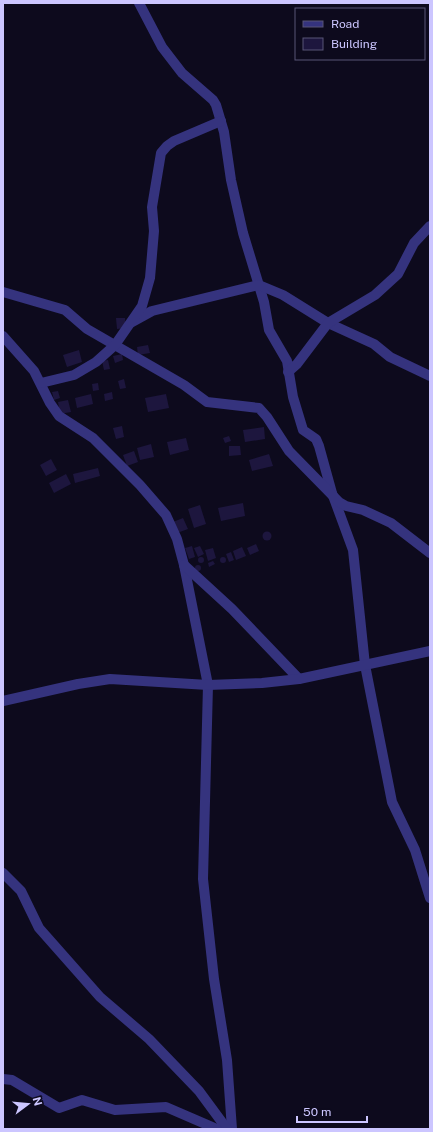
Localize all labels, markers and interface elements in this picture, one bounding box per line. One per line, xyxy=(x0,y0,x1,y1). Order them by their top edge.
legend xyxy=(295,8,425,60)
text: Road xyxy=(331,17,359,31)
text: Building xyxy=(331,37,377,51)
north arrow xyxy=(8,1084,48,1124)
text: N xyxy=(31,1095,45,1107)
scale bar xyxy=(297,1098,367,1124)
text: 50 m xyxy=(303,1105,331,1119)

